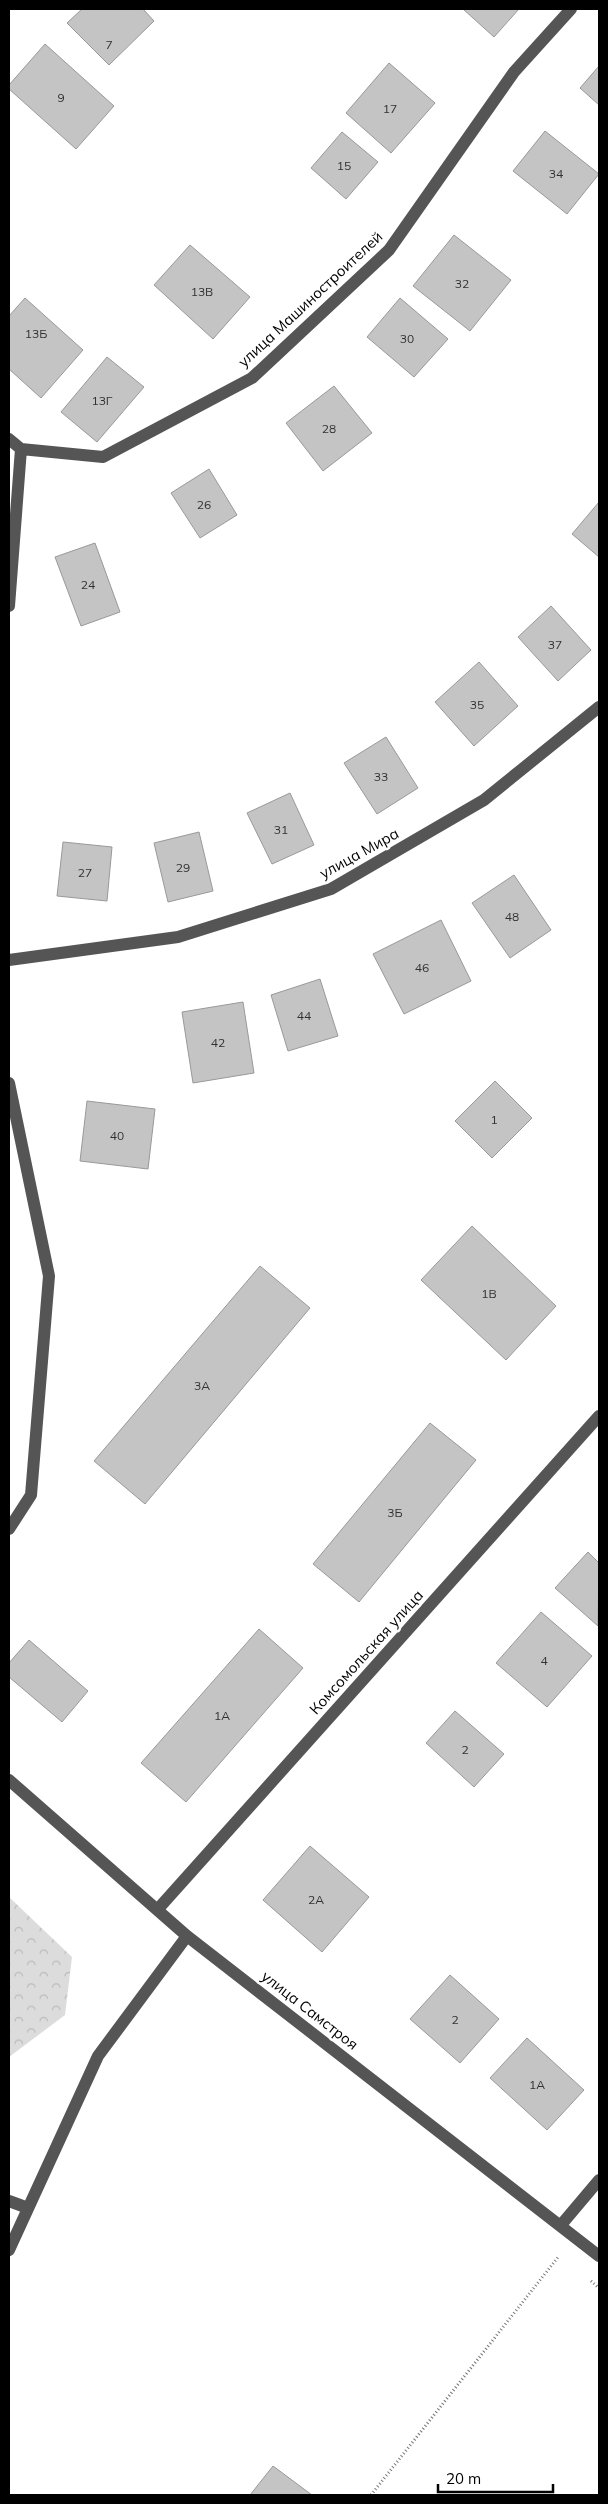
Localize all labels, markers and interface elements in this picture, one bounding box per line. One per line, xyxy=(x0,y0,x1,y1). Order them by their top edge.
house number: 7 xyxy=(105,37,113,52)
house number: 9 xyxy=(57,90,65,105)
house number: 17 xyxy=(383,101,397,116)
house number: 15 xyxy=(337,158,351,173)
house number: 34 xyxy=(549,166,563,181)
street label: улица Машиностроителей xyxy=(234,227,386,371)
house number: 32 xyxy=(455,276,469,291)
house number: 13В xyxy=(191,284,213,299)
house number: 13Б xyxy=(25,326,47,341)
house number: 30 xyxy=(400,331,414,346)
house number: 13Г xyxy=(91,393,113,408)
house number: 28 xyxy=(322,421,336,436)
house number: 26 xyxy=(197,497,211,512)
house number: 24 xyxy=(81,577,95,592)
house number: 37 xyxy=(548,637,562,652)
house number: 35 xyxy=(470,697,484,712)
house number: 33 xyxy=(374,769,388,784)
house number: 31 xyxy=(274,822,288,837)
street label: улица Мира xyxy=(316,823,402,883)
house number: 29 xyxy=(176,860,190,875)
house number: 27 xyxy=(78,865,92,880)
house number: 48 xyxy=(505,909,519,924)
house number: 46 xyxy=(415,960,429,975)
house number: 44 xyxy=(297,1008,311,1023)
house number: 42 xyxy=(211,1035,225,1050)
house number: 1 xyxy=(490,1112,498,1127)
house number: 40 xyxy=(110,1128,124,1143)
house number: 1В xyxy=(481,1286,497,1301)
house number: 3А xyxy=(194,1378,210,1393)
house number: 3Б xyxy=(387,1505,403,1520)
street label: Комсомольская улица xyxy=(305,1586,427,1718)
house number: 4 xyxy=(540,1653,548,1668)
house number: 1А xyxy=(214,1708,230,1723)
house number: 2 xyxy=(461,1742,469,1757)
house number: 2А xyxy=(308,1892,324,1907)
street label: улица Самстроя xyxy=(258,1966,362,2054)
house number: 2 xyxy=(451,2012,459,2027)
house number: 1А xyxy=(529,2077,545,2092)
scale bar xyxy=(438,2462,553,2494)
text: 20 m xyxy=(446,2469,481,2488)

